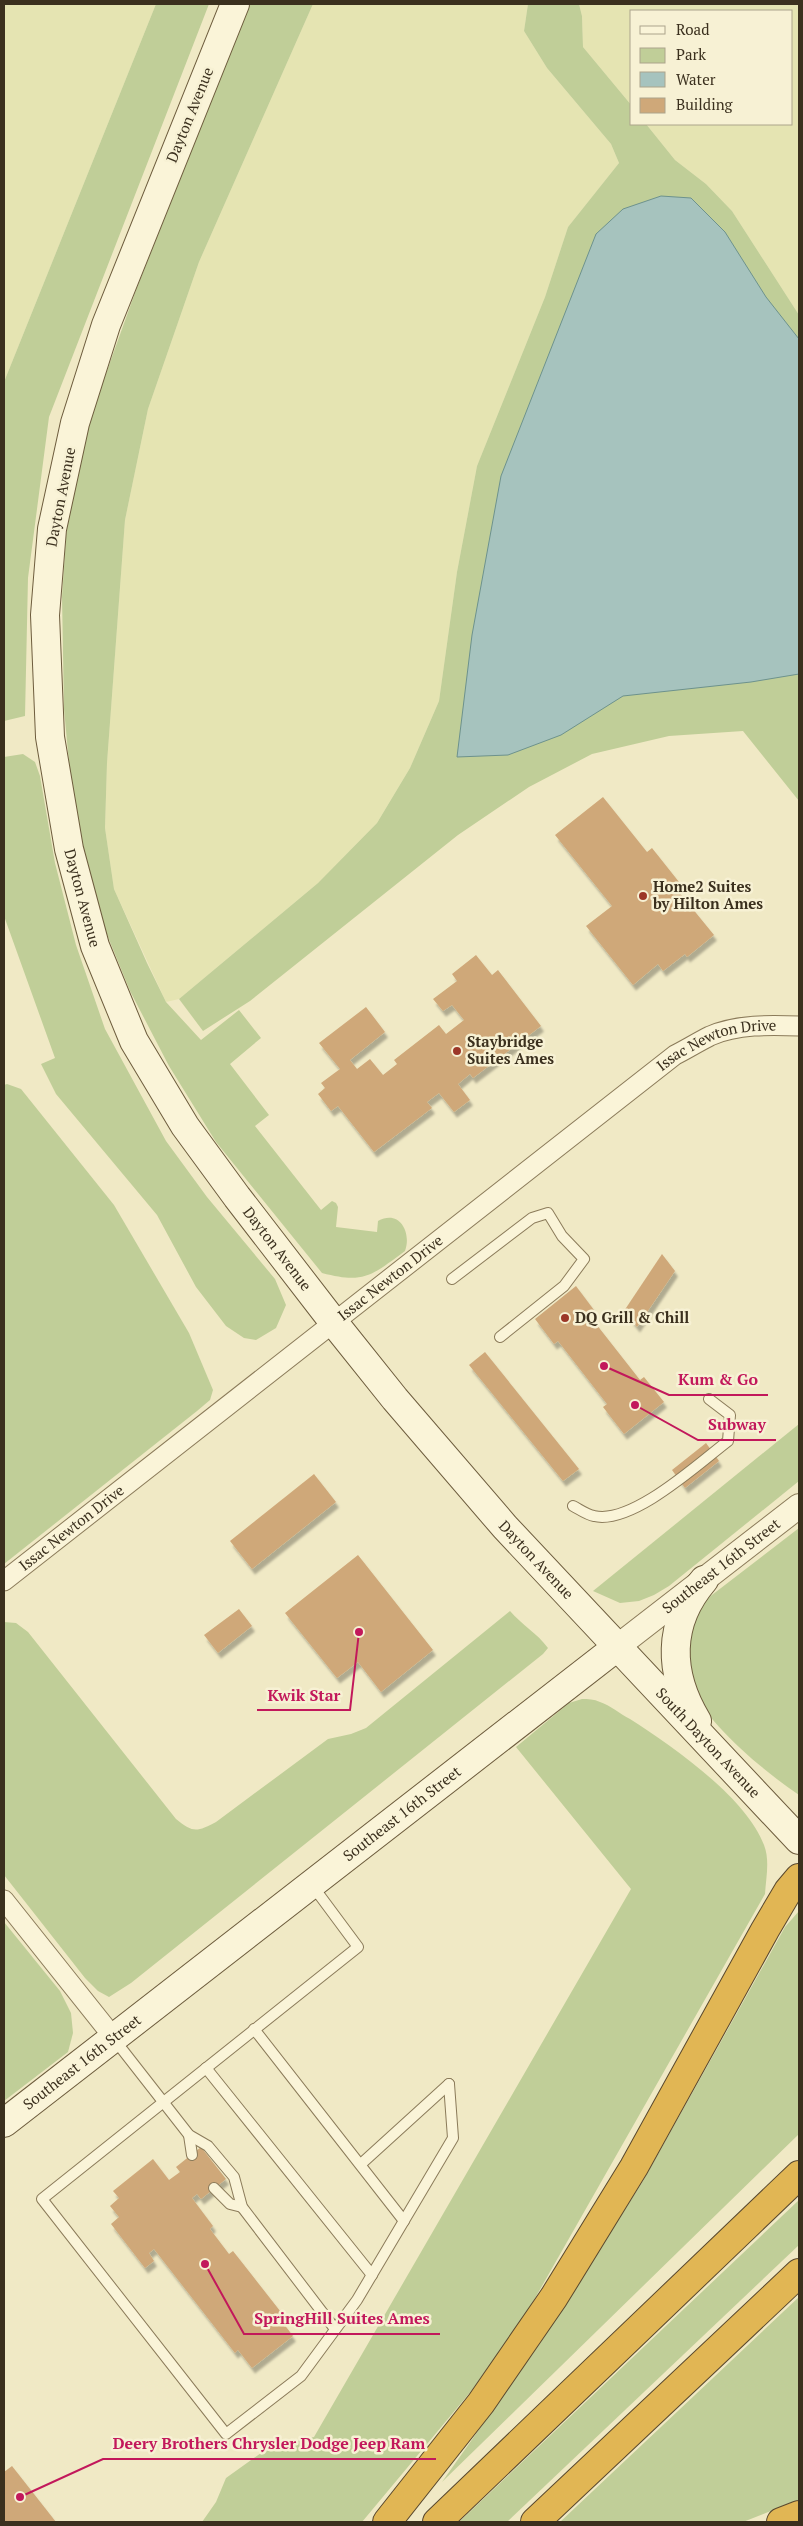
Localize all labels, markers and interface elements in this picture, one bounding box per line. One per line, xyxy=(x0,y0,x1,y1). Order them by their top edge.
legend xyxy=(630,10,793,125)
text: Road xyxy=(676,19,709,39)
text: Park xyxy=(676,44,706,64)
street label: Dayton Avenue xyxy=(161,64,217,165)
text: Water xyxy=(676,69,716,89)
text: Building xyxy=(676,94,734,114)
street label: Dayton Avenue xyxy=(41,445,79,548)
street label: Dayton Avenue xyxy=(60,846,106,949)
place label: Home2 Suites by Hilton Ames xyxy=(652,876,763,913)
marker: Home2 Suites by Hilton Ames xyxy=(637,890,649,902)
street label: Issac Newton Drive xyxy=(652,1014,776,1075)
place label: Staybridge Suites Ames xyxy=(467,1031,554,1068)
marker: Staybridge Suites Ames xyxy=(451,1045,463,1057)
street label: Dayton Avenue xyxy=(239,1202,317,1294)
street label: Issac Newton Drive xyxy=(333,1230,446,1325)
place label: DQ Grill & Chill xyxy=(575,1307,689,1327)
marker: DQ Grill & Chill xyxy=(559,1312,571,1324)
callout: Kum & Go xyxy=(669,1364,768,1395)
text: Kum & Go xyxy=(678,1368,758,1390)
callout: Subway xyxy=(698,1409,776,1440)
text: Subway xyxy=(708,1413,767,1435)
street label: Issac Newton Drive xyxy=(14,1480,128,1575)
street label: Southeast 16th Street xyxy=(658,1513,784,1617)
street label: Dayton Avenue xyxy=(495,1516,579,1603)
callout: Kwik Star xyxy=(257,1679,350,1710)
street label: South Dayton Avenue xyxy=(652,1683,765,1802)
text: Kwik Star xyxy=(267,1684,341,1706)
street label: Southeast 16th Street xyxy=(338,1761,465,1865)
street label: Southeast 16th Street xyxy=(18,2009,145,2114)
callout: SpringHill Suites Ames xyxy=(244,2303,440,2334)
text: SpringHill Suites Ames xyxy=(254,2307,430,2329)
callout: Deery Brothers Chrysler Dodge Jeep Ram xyxy=(103,2428,436,2459)
text: Deery Brothers Chrysler Dodge Jeep Ram xyxy=(113,2432,425,2454)

